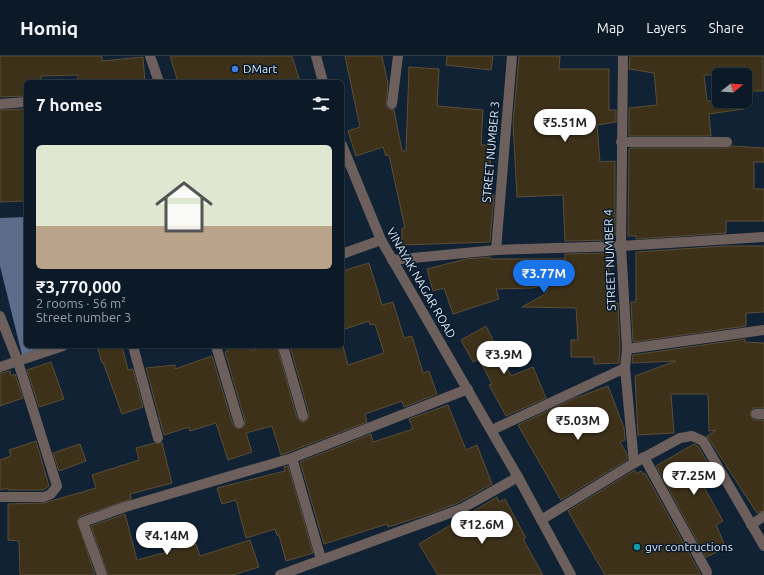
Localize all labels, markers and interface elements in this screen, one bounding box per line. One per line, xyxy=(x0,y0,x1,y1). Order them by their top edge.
text: Homiq xyxy=(20,17,78,39)
text: Map xyxy=(597,20,624,36)
text: Layers xyxy=(646,20,686,36)
text: Share xyxy=(708,20,744,36)
place label: DMart xyxy=(243,62,278,75)
marker: DMart xyxy=(230,64,240,74)
north arrow xyxy=(712,68,752,108)
map controls xyxy=(712,68,752,108)
icon: filters xyxy=(310,93,332,115)
text: 7 homes xyxy=(36,95,102,114)
street label: STREET NUMBER 3 xyxy=(480,101,501,203)
pin: ₹5.51M xyxy=(532,109,598,143)
text: ₹5.51M xyxy=(543,115,587,129)
icon: home xyxy=(148,171,220,243)
street label: STREET NUMBER 4 xyxy=(601,209,618,311)
street label: VINAYAK NAGAR ROAD xyxy=(384,225,458,340)
pin: ₹3.77M xyxy=(511,260,577,294)
text: ₹3.77M xyxy=(522,266,566,280)
text: ₹3,770,000 xyxy=(36,277,121,296)
text: 2 rooms · 56 m² xyxy=(36,296,126,310)
text: Street number 3 xyxy=(36,310,131,324)
pin: ₹3.9M xyxy=(476,341,532,375)
text: ₹3.9M xyxy=(486,347,522,361)
pin: ₹5.03M xyxy=(545,407,611,441)
text: ₹5.03M xyxy=(556,413,600,427)
pin: ₹7.25M xyxy=(661,462,727,496)
text: ₹7.25M xyxy=(672,468,716,482)
pin: ₹12.6M xyxy=(449,511,515,545)
text: ₹12.6M xyxy=(460,517,504,531)
pin: ₹4.14M xyxy=(134,522,200,556)
text: ₹4.14M xyxy=(145,528,189,542)
place label: gvr contructions xyxy=(645,540,733,553)
marker: gvr contructions xyxy=(632,542,642,552)

